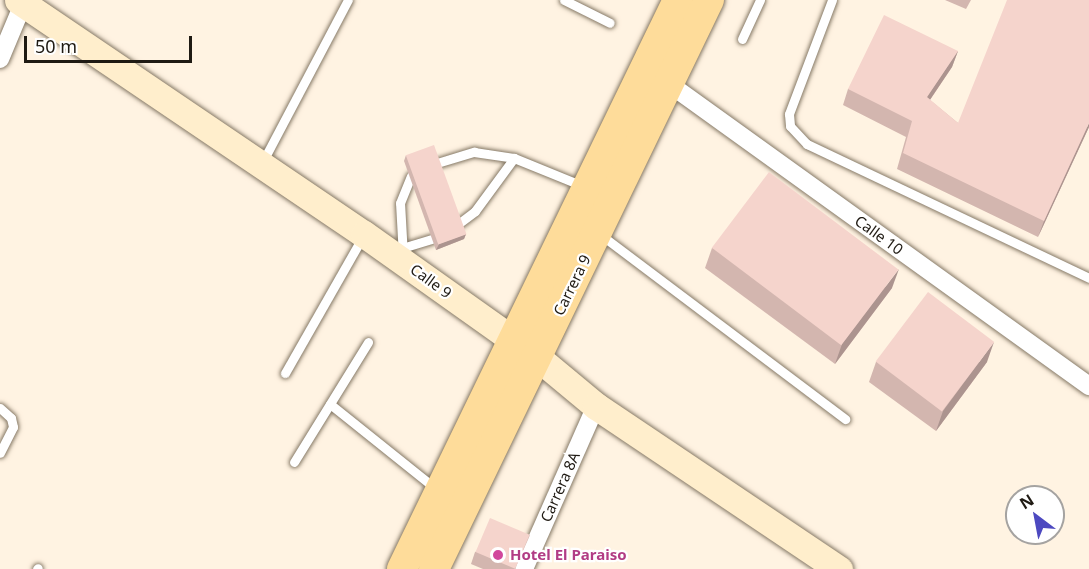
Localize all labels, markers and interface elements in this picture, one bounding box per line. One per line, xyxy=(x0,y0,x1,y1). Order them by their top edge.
scale bar xyxy=(27,24,195,62)
text: 50 m xyxy=(35,34,77,58)
street label: Calle 10 xyxy=(851,212,907,258)
street label: Carrera 9 xyxy=(550,252,594,318)
street label: Calle 9 xyxy=(407,260,455,302)
street label: Carrera 8A xyxy=(537,449,583,525)
north arrow xyxy=(1005,485,1065,545)
text: N xyxy=(1015,489,1038,514)
place label: Hotel El Paraiso xyxy=(510,546,627,564)
marker: Hotel El Paraiso xyxy=(491,548,505,562)

